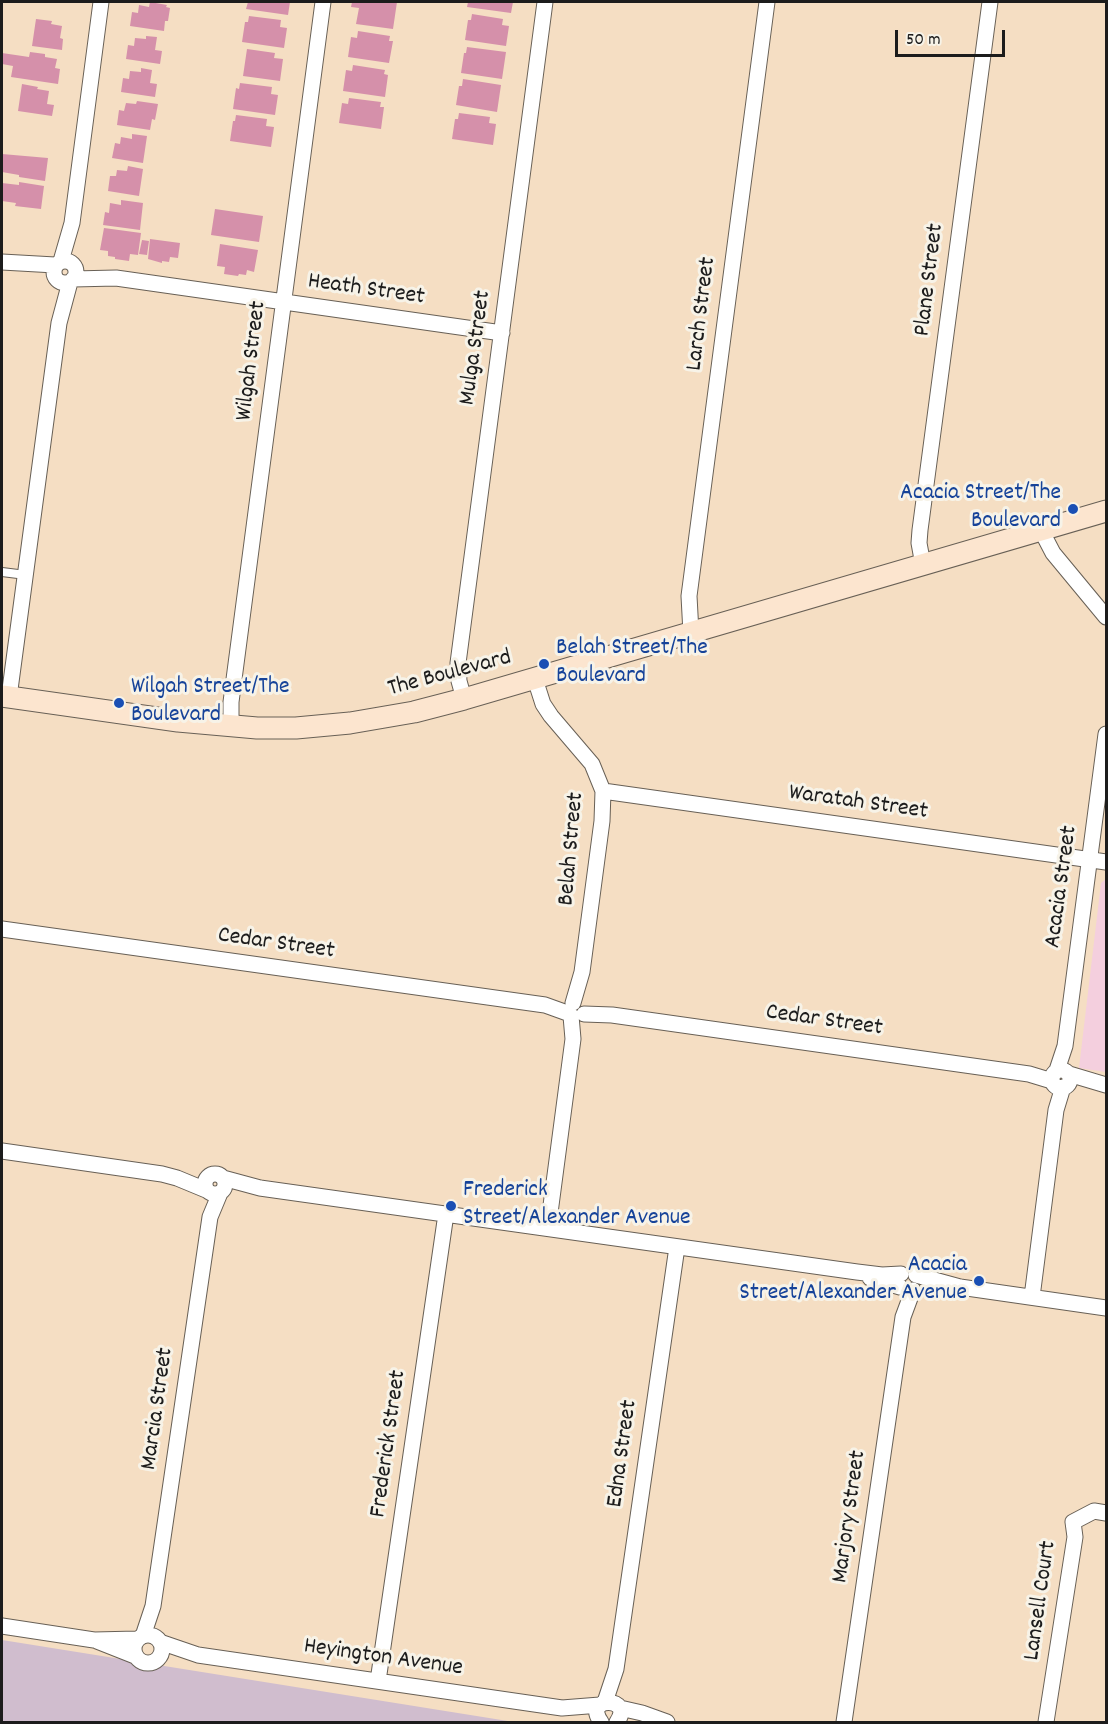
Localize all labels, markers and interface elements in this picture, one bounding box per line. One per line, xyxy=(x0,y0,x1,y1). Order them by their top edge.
scale bar xyxy=(898,18,1008,56)
text: 50 m xyxy=(906,28,941,53)
street label: Plane Street xyxy=(910,222,952,338)
street label: Larch Street xyxy=(682,255,724,373)
street label: Heath Street xyxy=(306,269,426,313)
street label: Mulga Street xyxy=(455,289,499,407)
street label: Wilgah Street xyxy=(231,299,275,423)
place label: Acacia Street/The Boulevard xyxy=(900,481,1061,537)
marker: Acacia Street/The Boulevard xyxy=(1066,502,1080,516)
place label: Belah Street/The Boulevard xyxy=(556,636,708,692)
street label: The Boulevard xyxy=(385,645,515,705)
marker: Belah Street/The Boulevard xyxy=(537,657,551,671)
place label: Wilgah Street/The Boulevard xyxy=(131,675,289,731)
marker: Wilgah Street/The Boulevard xyxy=(112,696,126,710)
street label: Waratah Street xyxy=(787,780,929,828)
street label: Belah Street xyxy=(554,791,592,907)
street label: Acacia Street xyxy=(1040,824,1086,950)
street label: Cedar Street xyxy=(216,923,336,967)
street label: Cedar Street xyxy=(764,1000,884,1044)
place label: Frederick Street/Alexander Avenue xyxy=(463,1178,691,1234)
marker: Frederick Street/Alexander Avenue xyxy=(444,1199,458,1213)
place label: Acacia Street/Alexander Avenue xyxy=(739,1253,967,1309)
marker: Acacia Street/Alexander Avenue xyxy=(972,1274,986,1288)
street label: Marcia Street xyxy=(136,1346,182,1472)
street label: Frederick Street xyxy=(365,1368,415,1520)
street label: Edna Street xyxy=(602,1398,646,1510)
street label: Marjory Street xyxy=(827,1449,875,1585)
street label: Lansell Court xyxy=(1019,1539,1065,1663)
street label: Heyington Avenue xyxy=(302,1634,464,1684)

